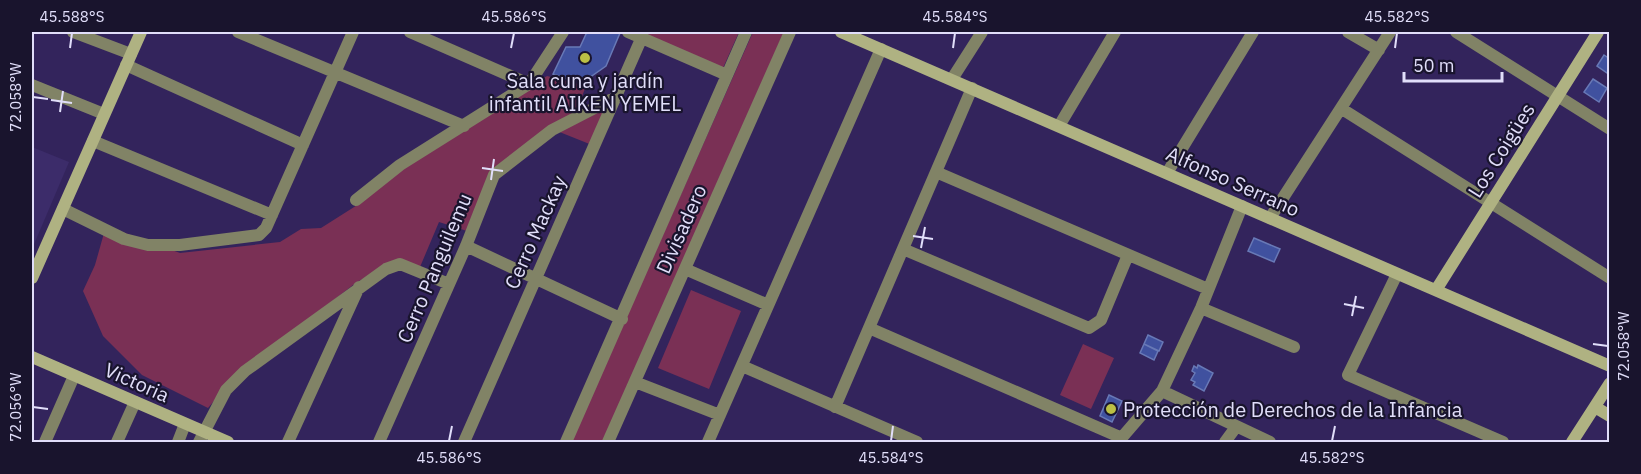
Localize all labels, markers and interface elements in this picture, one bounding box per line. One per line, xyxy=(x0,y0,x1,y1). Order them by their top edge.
text: 45.588°S xyxy=(40,7,104,26)
text: 45.586°S xyxy=(482,7,546,26)
text: 45.584°S xyxy=(923,7,987,26)
text: 45.582°S xyxy=(1365,7,1429,26)
scale bar xyxy=(1404,45,1502,83)
marker: Sala cuna y jardín infantil AIKEN YEMEL xyxy=(578,51,592,65)
text: 50 m xyxy=(1413,54,1455,77)
text: 72.058°W xyxy=(6,62,25,132)
place label: Sala cuna y jardín infantil AIKEN YEMEL xyxy=(489,67,681,117)
street label: Los Coigües xyxy=(1461,98,1541,202)
street label: Alfonso Serrano xyxy=(1162,140,1304,222)
street label: Cerro Mackay xyxy=(498,171,572,293)
street label: Divisadero xyxy=(649,180,713,278)
street label: Cerro Panguilemu xyxy=(390,189,478,347)
text: 72.058°W xyxy=(1614,311,1633,381)
street label: Victoria xyxy=(100,356,174,408)
text: 72.056°W xyxy=(6,372,25,442)
place label: Protección de Derechos de la Infancia xyxy=(1123,396,1463,423)
marker: Protección de Derechos de la Infancia xyxy=(1104,402,1118,416)
text: 45.586°S xyxy=(417,448,481,467)
text: 45.584°S xyxy=(859,448,923,467)
text: 45.582°S xyxy=(1300,448,1364,467)

